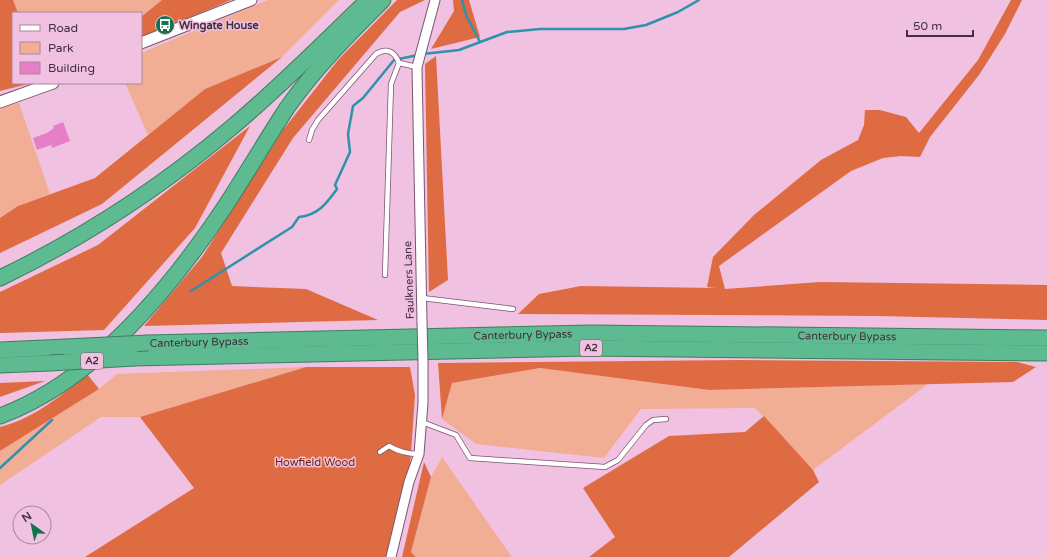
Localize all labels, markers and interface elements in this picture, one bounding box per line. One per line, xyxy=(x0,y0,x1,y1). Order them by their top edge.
legend xyxy=(12,12,142,84)
scale bar xyxy=(907,12,973,38)
bus stop icon: Wingate House xyxy=(154,14,176,36)
place label: Wingate House xyxy=(179,19,259,33)
text: 50 m xyxy=(913,19,942,33)
text: Road xyxy=(48,21,78,35)
text: Park xyxy=(48,41,74,55)
text: Building xyxy=(48,61,95,75)
street label: Faulkners Lane xyxy=(401,241,417,319)
street label: Canterbury Bypass xyxy=(473,327,572,342)
street label: Canterbury Bypass xyxy=(797,329,896,343)
street label: Canterbury Bypass xyxy=(149,334,249,349)
road number: A2 xyxy=(580,340,602,356)
road number: A2 xyxy=(81,353,103,369)
park label: Howfield Wood xyxy=(275,456,355,469)
north arrow xyxy=(12,505,52,545)
text: N xyxy=(20,509,34,525)

